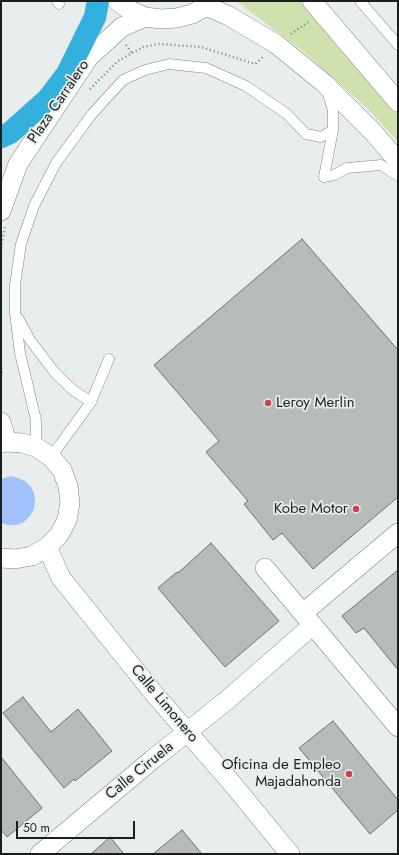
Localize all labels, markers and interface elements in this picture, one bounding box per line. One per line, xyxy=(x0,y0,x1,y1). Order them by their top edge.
street label: Plaza Carralero xyxy=(24,57,94,147)
place label: Leroy Merlin xyxy=(276,394,355,412)
marker: Leroy Merlin xyxy=(263,398,273,408)
place label: Kobe Motor xyxy=(274,500,348,518)
marker: Kobe Motor xyxy=(351,504,361,514)
street label: Calle Limonero xyxy=(126,661,202,747)
street label: Calle Ciruela xyxy=(102,738,178,804)
place label: Oficina de Empleo Majadahonda xyxy=(222,756,341,791)
marker: Oficina de Empleo Majadahonda xyxy=(344,769,354,779)
scale bar xyxy=(18,813,137,839)
text: 50 m xyxy=(23,819,50,837)

